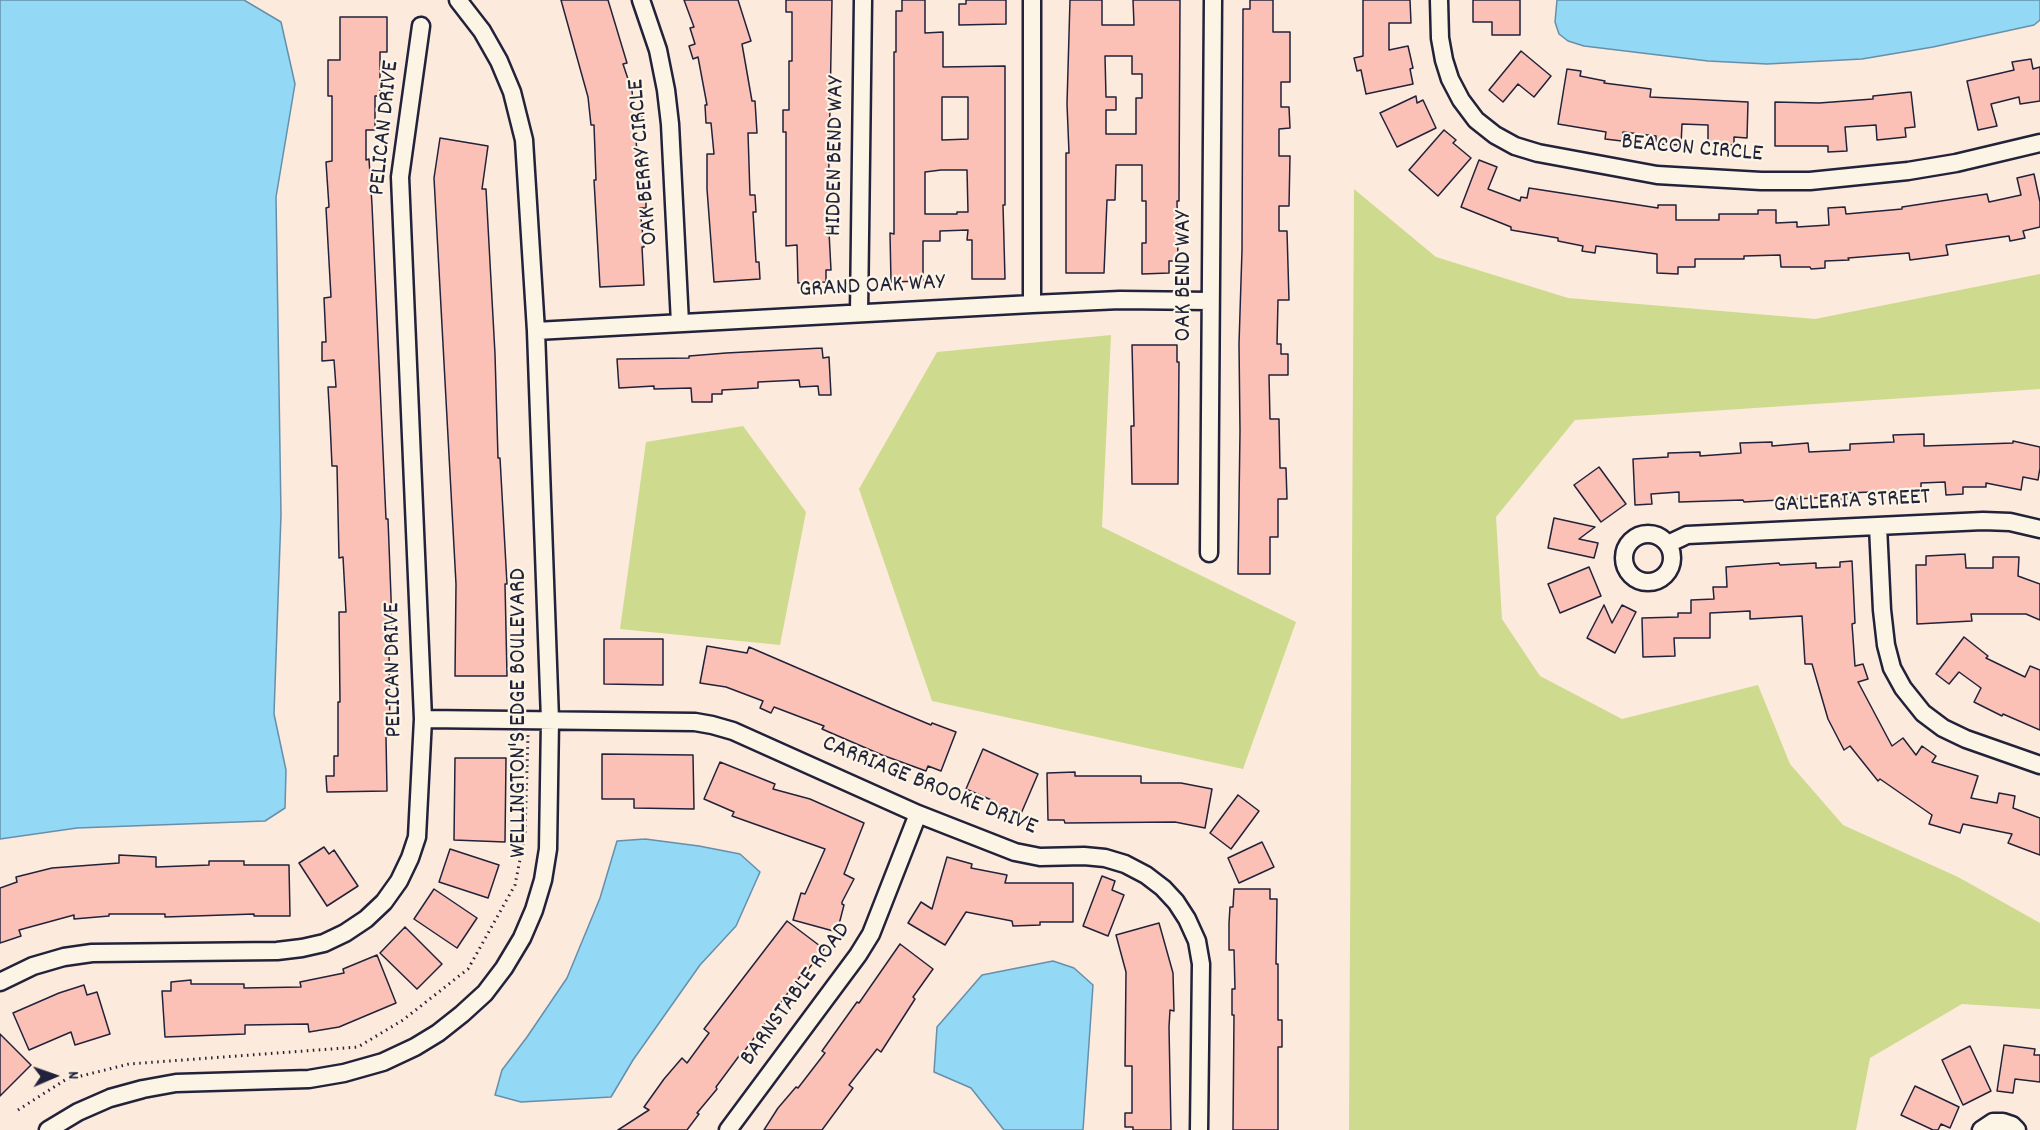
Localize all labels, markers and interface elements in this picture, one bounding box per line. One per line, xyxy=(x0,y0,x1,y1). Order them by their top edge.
street label: PELICAN DRIVE xyxy=(365,59,407,197)
street label: HIDDEN BEND WAY xyxy=(821,76,853,236)
street label: OAK BERRY CIRCLE xyxy=(623,78,667,246)
street label: BEACON CIRCLE xyxy=(1620,129,1764,171)
street label: OAK BEND WAY xyxy=(1172,210,1200,342)
street label: GRAND OAK WAY xyxy=(798,270,946,306)
street label: GALLERIA STREET xyxy=(1773,485,1931,521)
street label: WELLINGTON'S EDGE BOULEVARD xyxy=(507,568,535,858)
street label: PELICAN DRIVE xyxy=(379,602,411,738)
street label: CARRIAGE BROOKE DRIVE xyxy=(817,731,1041,843)
street label: BARNSTABLE ROAD xyxy=(735,918,859,1072)
north arrow xyxy=(24,1046,84,1106)
text: N xyxy=(61,1071,84,1080)

